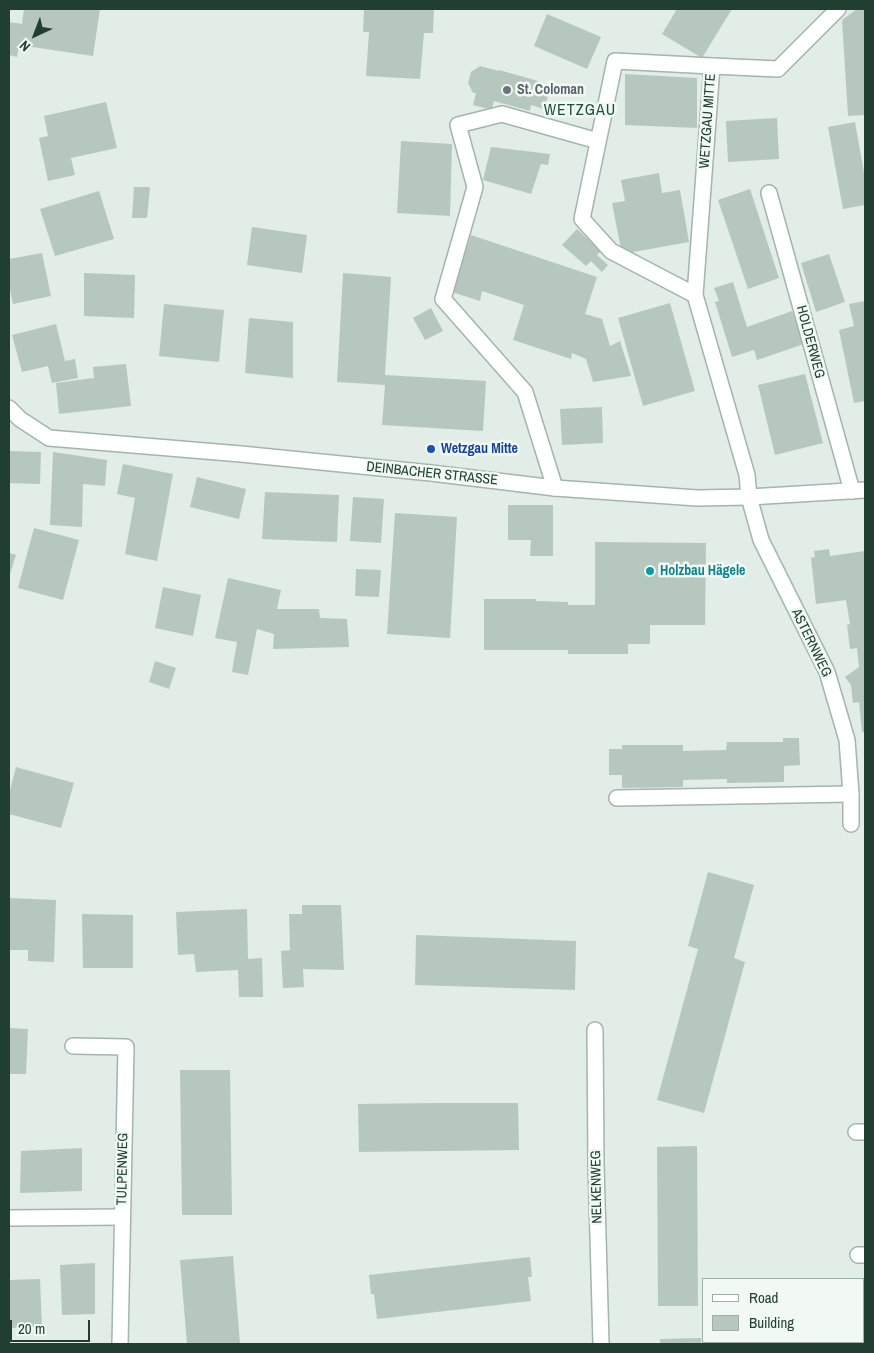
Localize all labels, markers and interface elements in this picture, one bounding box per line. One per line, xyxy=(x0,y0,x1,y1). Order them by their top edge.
north arrow xyxy=(10,10,60,60)
text: N xyxy=(16,37,34,55)
street label: WETZGAU MITTE xyxy=(696,73,720,169)
place label: St. Coloman xyxy=(517,82,584,98)
marker: St. Coloman xyxy=(501,84,513,96)
district label: WETZGAU xyxy=(543,101,617,121)
street label: HOLDERWEG xyxy=(792,304,828,380)
place label: Wetzgau Mitte xyxy=(441,441,518,457)
marker: Wetzgau Mitte xyxy=(425,443,437,455)
street label: DEINBACHER STRASSE xyxy=(365,459,499,489)
place label: Holzbau Hägele xyxy=(660,563,745,579)
marker: Holzbau Hägele xyxy=(644,565,656,577)
street label: ASTERNWEG xyxy=(787,606,835,680)
street label: TULPENWEG xyxy=(114,1133,132,1205)
street label: NELKENWEG xyxy=(588,1150,606,1224)
legend xyxy=(702,1278,864,1343)
text: Road xyxy=(749,1287,778,1308)
scale bar xyxy=(12,1310,92,1342)
text: Building xyxy=(749,1312,794,1333)
text: 20 m xyxy=(18,1318,45,1339)

